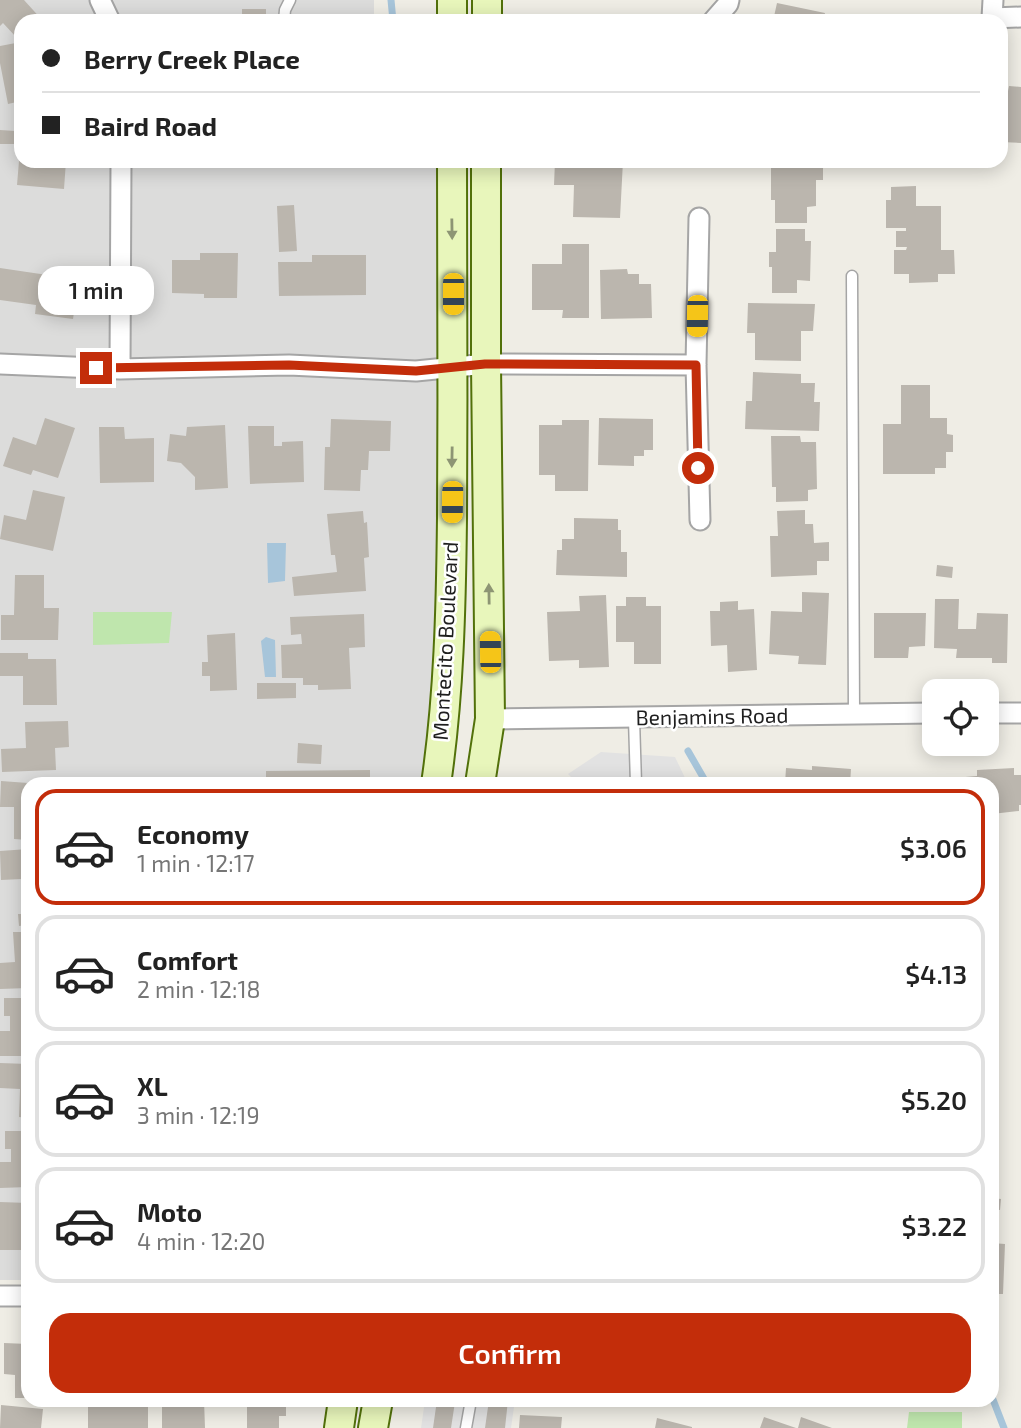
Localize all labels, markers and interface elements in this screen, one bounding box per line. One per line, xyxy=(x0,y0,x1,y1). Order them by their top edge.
text: Berry Creek Place xyxy=(84,43,300,74)
text: Baird Road xyxy=(84,110,217,141)
one-way arrow xyxy=(446,218,458,240)
callout: 1 min xyxy=(38,266,154,316)
car xyxy=(443,273,464,315)
text: 1 min xyxy=(69,276,123,304)
car xyxy=(687,295,708,337)
route end xyxy=(80,352,112,384)
one-way arrow xyxy=(447,446,458,468)
route start xyxy=(682,452,714,484)
car xyxy=(442,481,463,523)
street label: Montecito Boulevard xyxy=(427,541,462,741)
one-way arrow xyxy=(483,583,495,605)
car xyxy=(480,631,501,673)
map controls xyxy=(922,679,999,756)
button: locate xyxy=(922,679,999,756)
street label: Benjamins Road xyxy=(635,702,789,730)
icon: car xyxy=(53,816,116,879)
text: Economy xyxy=(137,818,249,849)
text: $3.06 xyxy=(900,832,967,863)
text: 1 min · 12:17 xyxy=(137,849,255,877)
icon: car xyxy=(53,942,116,1005)
text: Comfort xyxy=(137,944,238,975)
text: $4.13 xyxy=(905,958,967,989)
text: 2 min · 12:18 xyxy=(137,975,261,1003)
icon: car xyxy=(53,1068,116,1131)
text: XL xyxy=(137,1070,168,1101)
text: $5.20 xyxy=(901,1084,967,1115)
text: 3 min · 12:19 xyxy=(137,1101,260,1129)
icon: car xyxy=(53,1194,116,1257)
text: Moto xyxy=(137,1196,202,1227)
text: $3.22 xyxy=(902,1210,967,1241)
text: 4 min · 12:20 xyxy=(137,1227,265,1255)
button: Confirm xyxy=(49,1313,971,1393)

